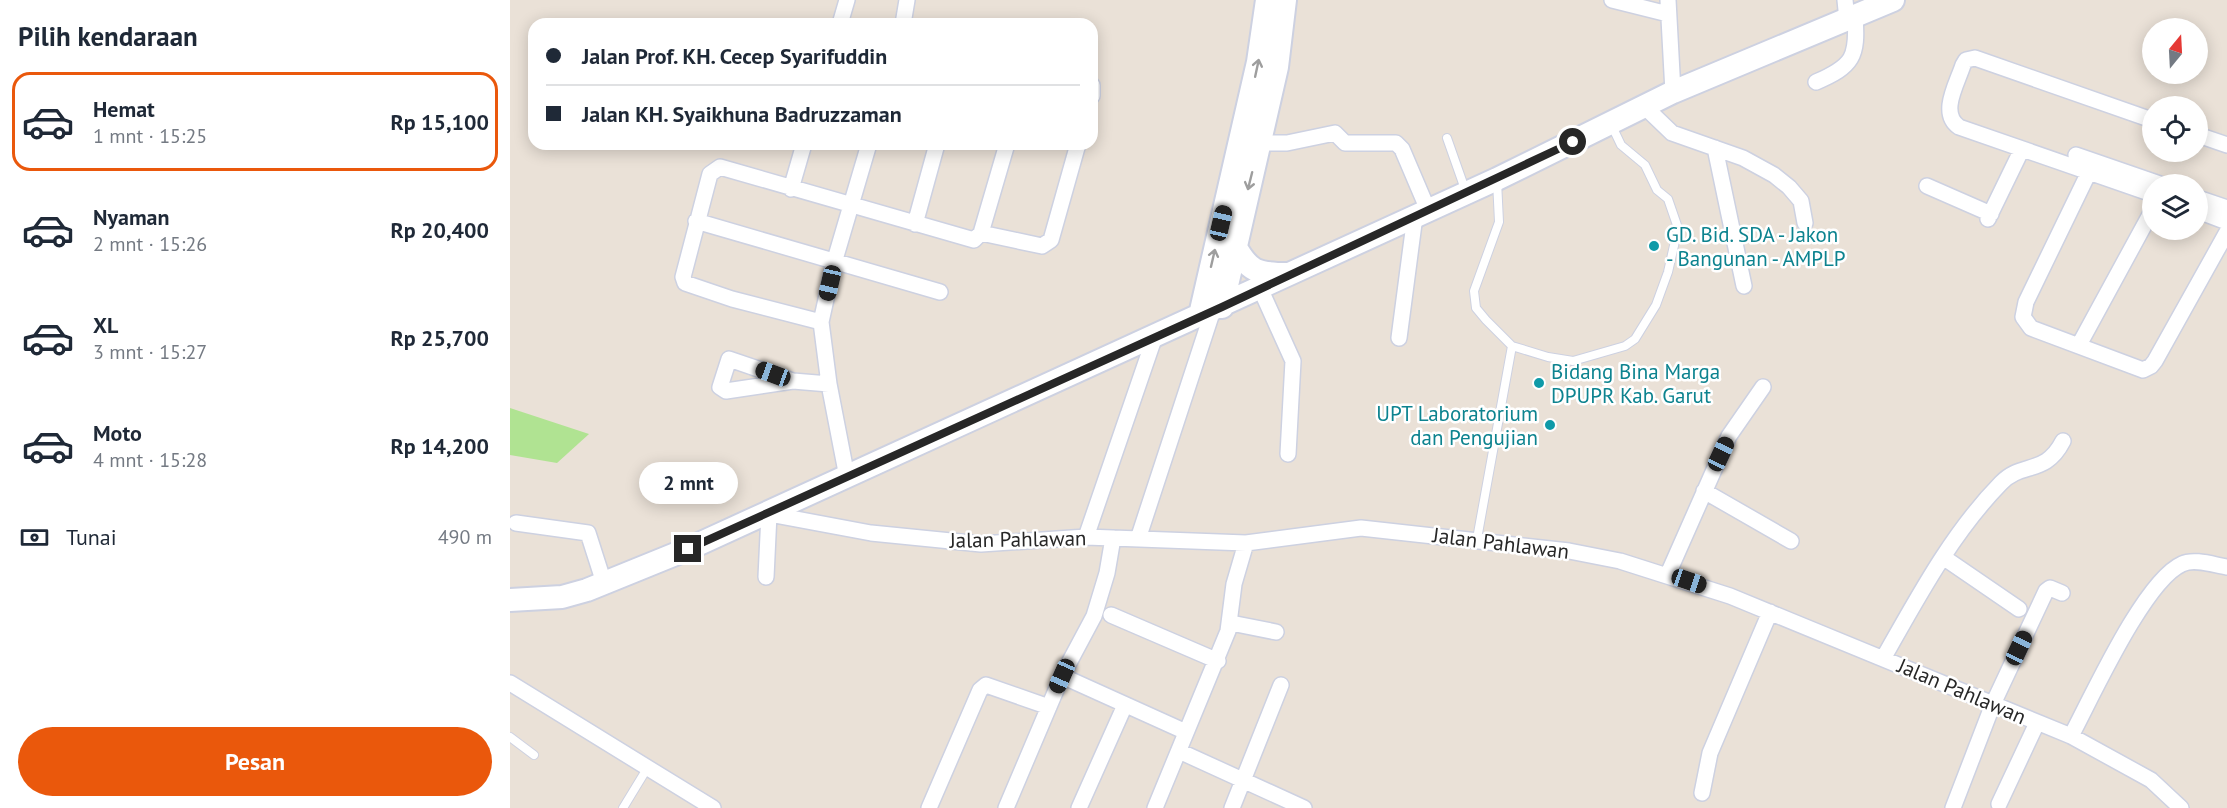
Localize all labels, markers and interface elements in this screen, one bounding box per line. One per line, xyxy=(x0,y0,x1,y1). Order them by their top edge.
north arrow xyxy=(2142,18,2208,84)
map controls xyxy=(2142,18,2208,240)
text: Pilih kendaraan xyxy=(18,19,198,53)
text: Jalan Prof. KH. Cecep Syarifuddin xyxy=(582,42,887,70)
one-way arrow xyxy=(1252,59,1263,79)
icon: car xyxy=(21,95,75,149)
text: Hemat xyxy=(93,95,155,123)
button: locate xyxy=(2142,96,2208,162)
text: Jalan KH. Syaikhuna Badruzzaman xyxy=(582,100,902,128)
text: Rp 15,100 xyxy=(390,108,489,136)
text: 1 mnt · 15:25 xyxy=(93,123,207,149)
route start xyxy=(1559,128,1586,155)
one-way arrow xyxy=(1243,171,1255,190)
button: layers xyxy=(2142,174,2208,240)
icon: car xyxy=(21,203,75,257)
text: Nyaman xyxy=(93,203,170,231)
car xyxy=(1208,203,1234,243)
text: Rp 20,400 xyxy=(390,216,489,244)
place label: GD. Bid. SDA - Jakon - Bangunan - AMPLP xyxy=(1666,221,1846,272)
text: 2 mnt · 15:26 xyxy=(93,231,207,257)
marker: GD. Bid. SDA - Jakon - Bangunan - AMPLP xyxy=(1647,239,1661,253)
one-way arrow xyxy=(1208,249,1219,269)
car xyxy=(817,263,843,303)
icon: car xyxy=(21,311,75,365)
text: XL xyxy=(93,311,118,339)
text: Rp 25,700 xyxy=(390,324,489,352)
text: 3 mnt · 15:27 xyxy=(93,339,207,365)
place label: Bidang Bina Marga DPUPR Kab. Garut xyxy=(1551,358,1720,409)
car xyxy=(753,359,793,389)
marker: Bidang Bina Marga DPUPR Kab. Garut xyxy=(1532,376,1546,390)
place label: UPT Laboratorium dan Pengujian xyxy=(1376,400,1538,451)
marker: UPT Laboratorium dan Pengujian xyxy=(1543,418,1557,432)
icon: car xyxy=(21,419,75,473)
text: Moto xyxy=(93,419,142,447)
text: Rp 14,200 xyxy=(390,432,489,460)
car xyxy=(1705,434,1737,474)
text: 4 mnt · 15:28 xyxy=(93,447,207,473)
callout: 2 mnt xyxy=(638,462,738,504)
text: 2 mnt xyxy=(663,470,714,496)
icon: cash xyxy=(18,521,51,554)
street label: Jalan Pahlawan xyxy=(1430,521,1571,565)
text: Tunai xyxy=(66,523,117,551)
text: 490 m xyxy=(438,524,492,550)
street label: Jalan Pahlawan xyxy=(948,524,1087,554)
route end xyxy=(674,535,701,562)
car xyxy=(1669,567,1709,595)
car xyxy=(2003,628,2035,668)
street label: Jalan Pahlawan xyxy=(1893,651,2030,730)
car xyxy=(1046,656,1078,696)
button: Pesan xyxy=(18,727,492,796)

